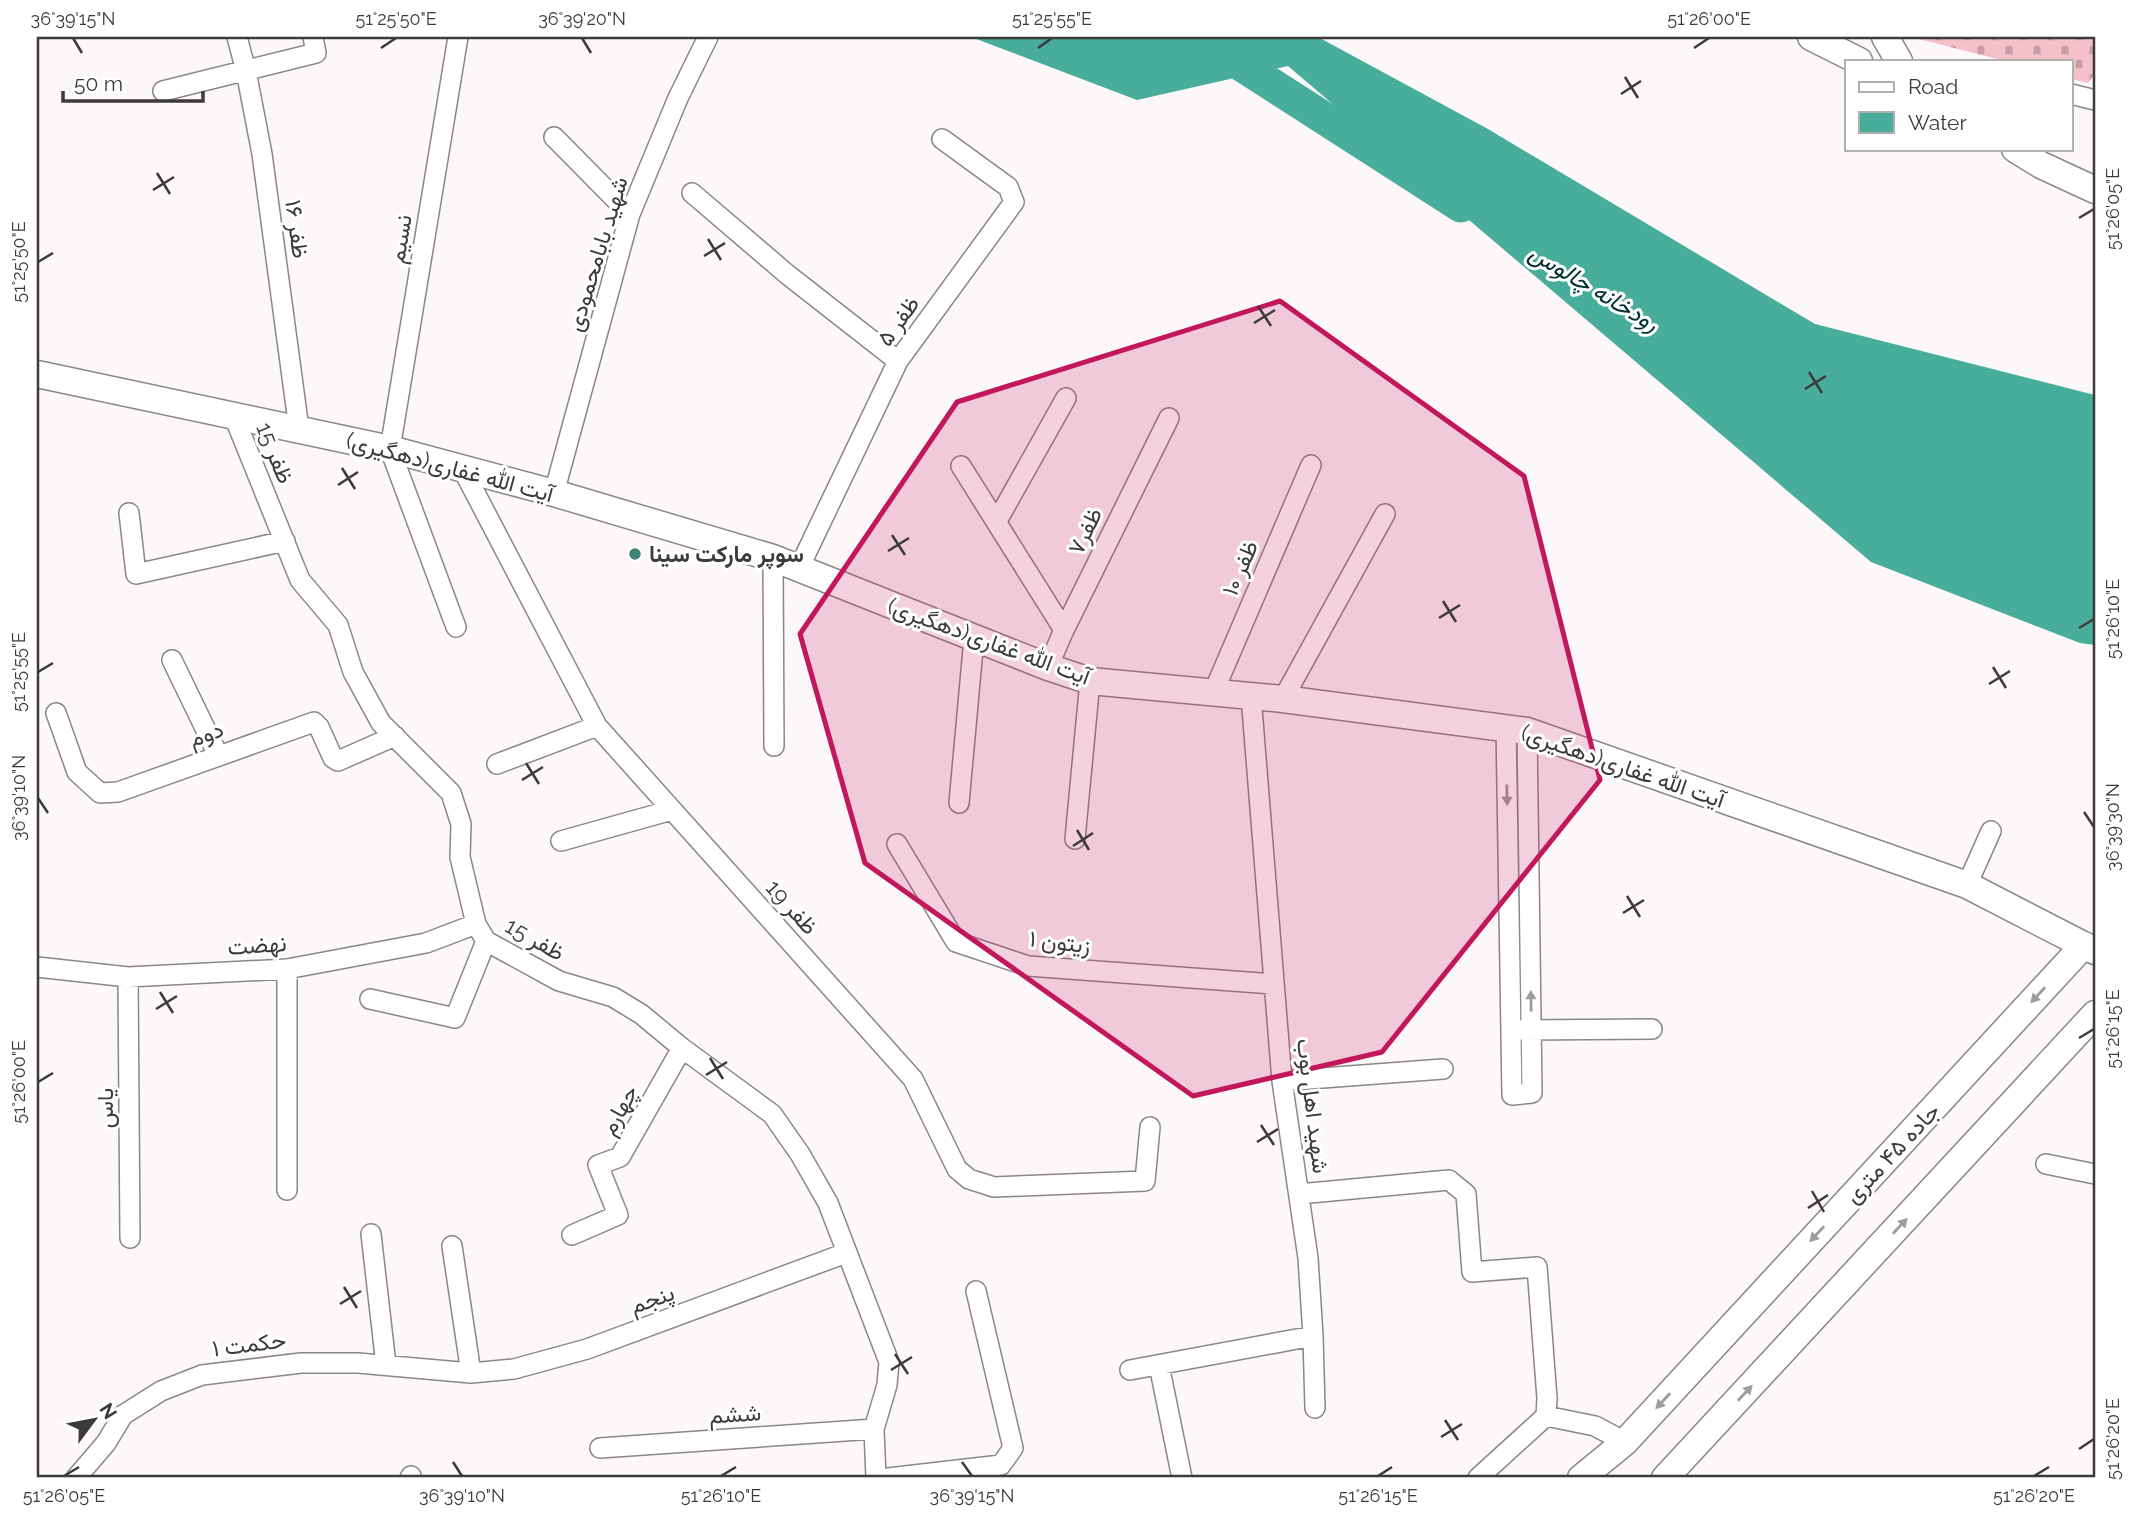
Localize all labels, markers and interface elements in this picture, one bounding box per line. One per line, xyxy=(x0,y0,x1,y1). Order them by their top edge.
text: 36°39'15"N xyxy=(31,8,115,29)
text: 51°25'50"E xyxy=(355,8,437,29)
text: 36°39'20"N xyxy=(538,8,626,29)
text: 51°25'55"E xyxy=(1012,8,1092,29)
text: 51°26'00"E xyxy=(1667,8,1751,29)
scale bar xyxy=(63,60,203,104)
legend xyxy=(1845,60,2072,150)
text: 50 m xyxy=(74,71,123,96)
text: Road xyxy=(1908,74,1958,99)
text: Water xyxy=(1908,110,1967,135)
text: 51°26'05"E xyxy=(2102,168,2123,250)
street label: شهید بابامحمودی xyxy=(560,173,635,335)
street label: ظفر ۱۶ xyxy=(278,198,315,260)
street label: نسیم xyxy=(382,213,419,265)
text: 51°25'50"E xyxy=(8,221,29,303)
water label: رودخانه چالوس xyxy=(1523,238,1664,339)
street label: ظفر ۵ xyxy=(871,291,926,352)
street label: ظفر 15 xyxy=(249,418,300,488)
street label: آیت الله غفاری(دهگیری) xyxy=(343,426,558,510)
street label: ظفر۷ xyxy=(1062,503,1109,560)
street label: ظفر ۱۰ xyxy=(1216,536,1265,600)
place label: سوپر مارکت سینا xyxy=(649,540,804,570)
marker: سوپر مارکت سینا xyxy=(627,546,643,562)
text: 51°26'10"E xyxy=(2102,579,2123,659)
street label: آیت الله غفاری(دهگیری) xyxy=(884,591,1096,692)
text: 51°25'55"E xyxy=(8,632,29,712)
street label: دوم xyxy=(185,715,228,754)
street label: آیت الله غفاری(دهگیری) xyxy=(1517,718,1730,815)
text: 36°39'10"N xyxy=(8,755,29,841)
text: 36°39'30"N xyxy=(2102,783,2123,871)
one-way arrow xyxy=(1501,784,1513,806)
street label: ظفر 19 xyxy=(759,874,824,941)
street label: ظفر 15 xyxy=(500,911,570,968)
street label: زیتون ۱ xyxy=(1028,924,1092,961)
street label: نهضت xyxy=(227,929,288,962)
one-way arrow xyxy=(2030,986,2046,1004)
one-way arrow xyxy=(1525,989,1536,1011)
text: 51°26'15"E xyxy=(2102,989,2123,1069)
street label: شهید اهل بوب xyxy=(1290,1037,1335,1175)
text: 51°26'00"E xyxy=(8,1040,29,1124)
street label: چهارم xyxy=(594,1080,646,1141)
street label: یاس xyxy=(91,1088,119,1128)
street label: جاده ۴۵ متری xyxy=(1838,1097,1946,1210)
one-way arrow xyxy=(1891,1218,1907,1235)
one-way arrow xyxy=(1809,1225,1825,1243)
street label: پنجم xyxy=(626,1278,679,1322)
street label: حکمت ۱ xyxy=(210,1326,287,1361)
one-way arrow xyxy=(1737,1384,1753,1402)
north arrow xyxy=(60,1386,130,1456)
one-way arrow xyxy=(1655,1392,1671,1409)
street label: ششم xyxy=(708,1398,762,1431)
text: 51°26'20"E xyxy=(2102,1398,2123,1480)
text: N xyxy=(95,1399,122,1423)
text: 51°26'05"E xyxy=(23,1485,105,1506)
text: 36°39'10"N xyxy=(419,1485,505,1506)
text: 51°26'10"E xyxy=(681,1485,761,1506)
text: 36°39'15"N xyxy=(930,1485,1014,1506)
text: 51°26'15"E xyxy=(1338,1485,1418,1506)
text: 51°26'20"E xyxy=(1993,1485,2075,1506)

